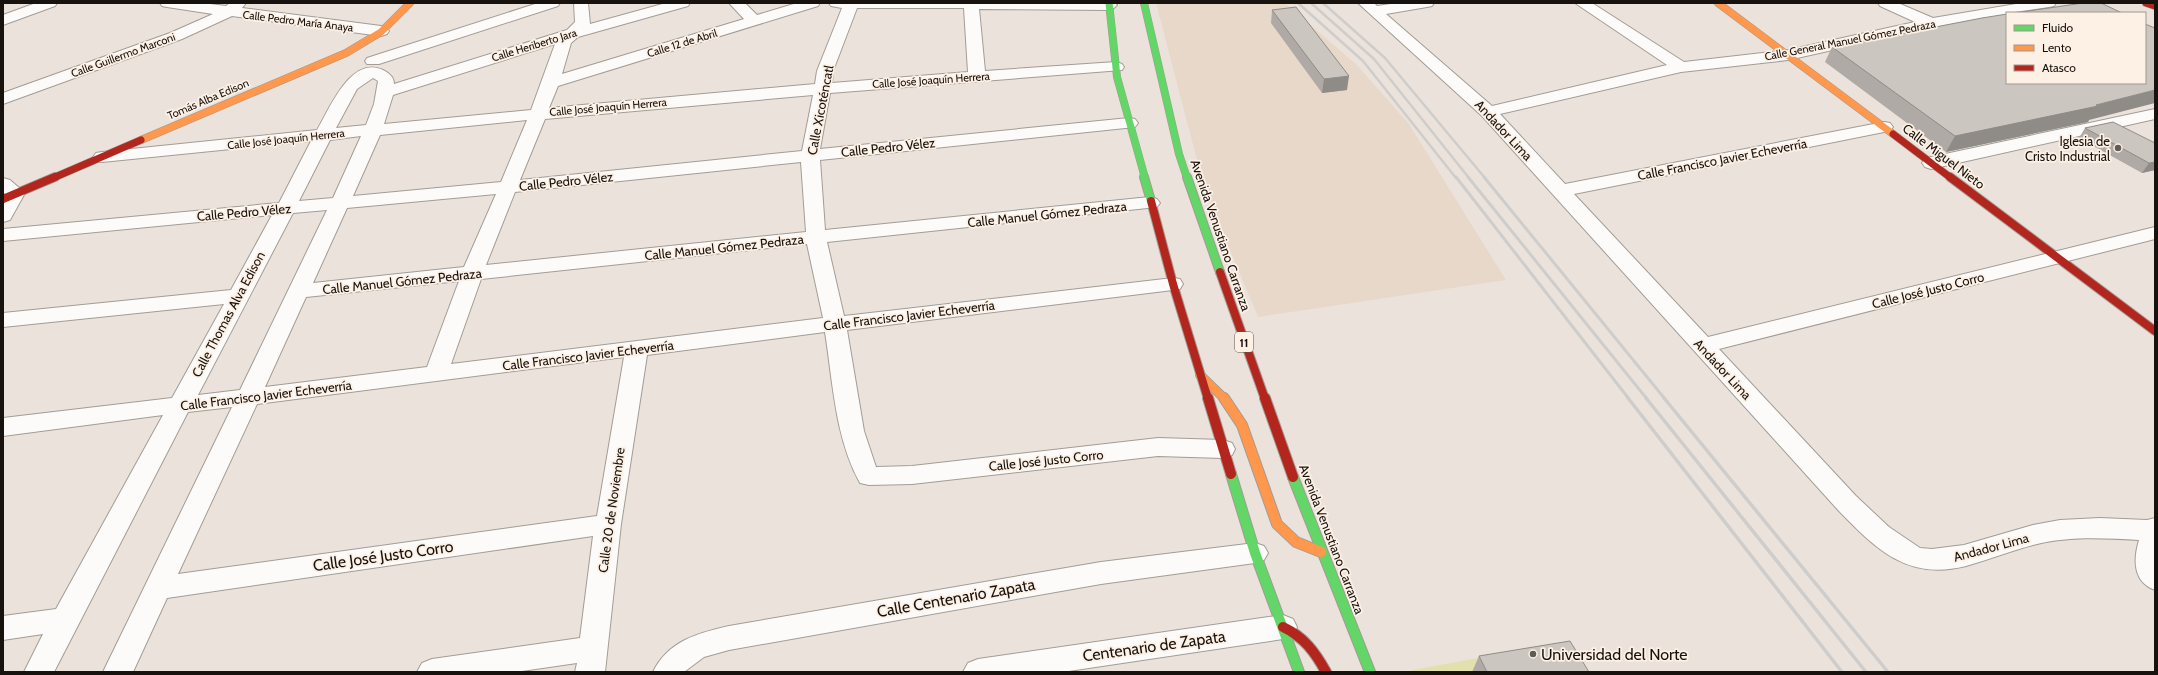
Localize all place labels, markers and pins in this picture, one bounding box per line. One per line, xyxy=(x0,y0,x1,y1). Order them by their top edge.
place label: Iglesia de Cristo Industrial xyxy=(2025,133,2110,164)
marker: Iglesia de Cristo Industrial xyxy=(2113,143,2123,153)
place label: Universidad del Norte xyxy=(1541,645,1688,664)
marker: Universidad del Norte xyxy=(1528,649,1538,659)

